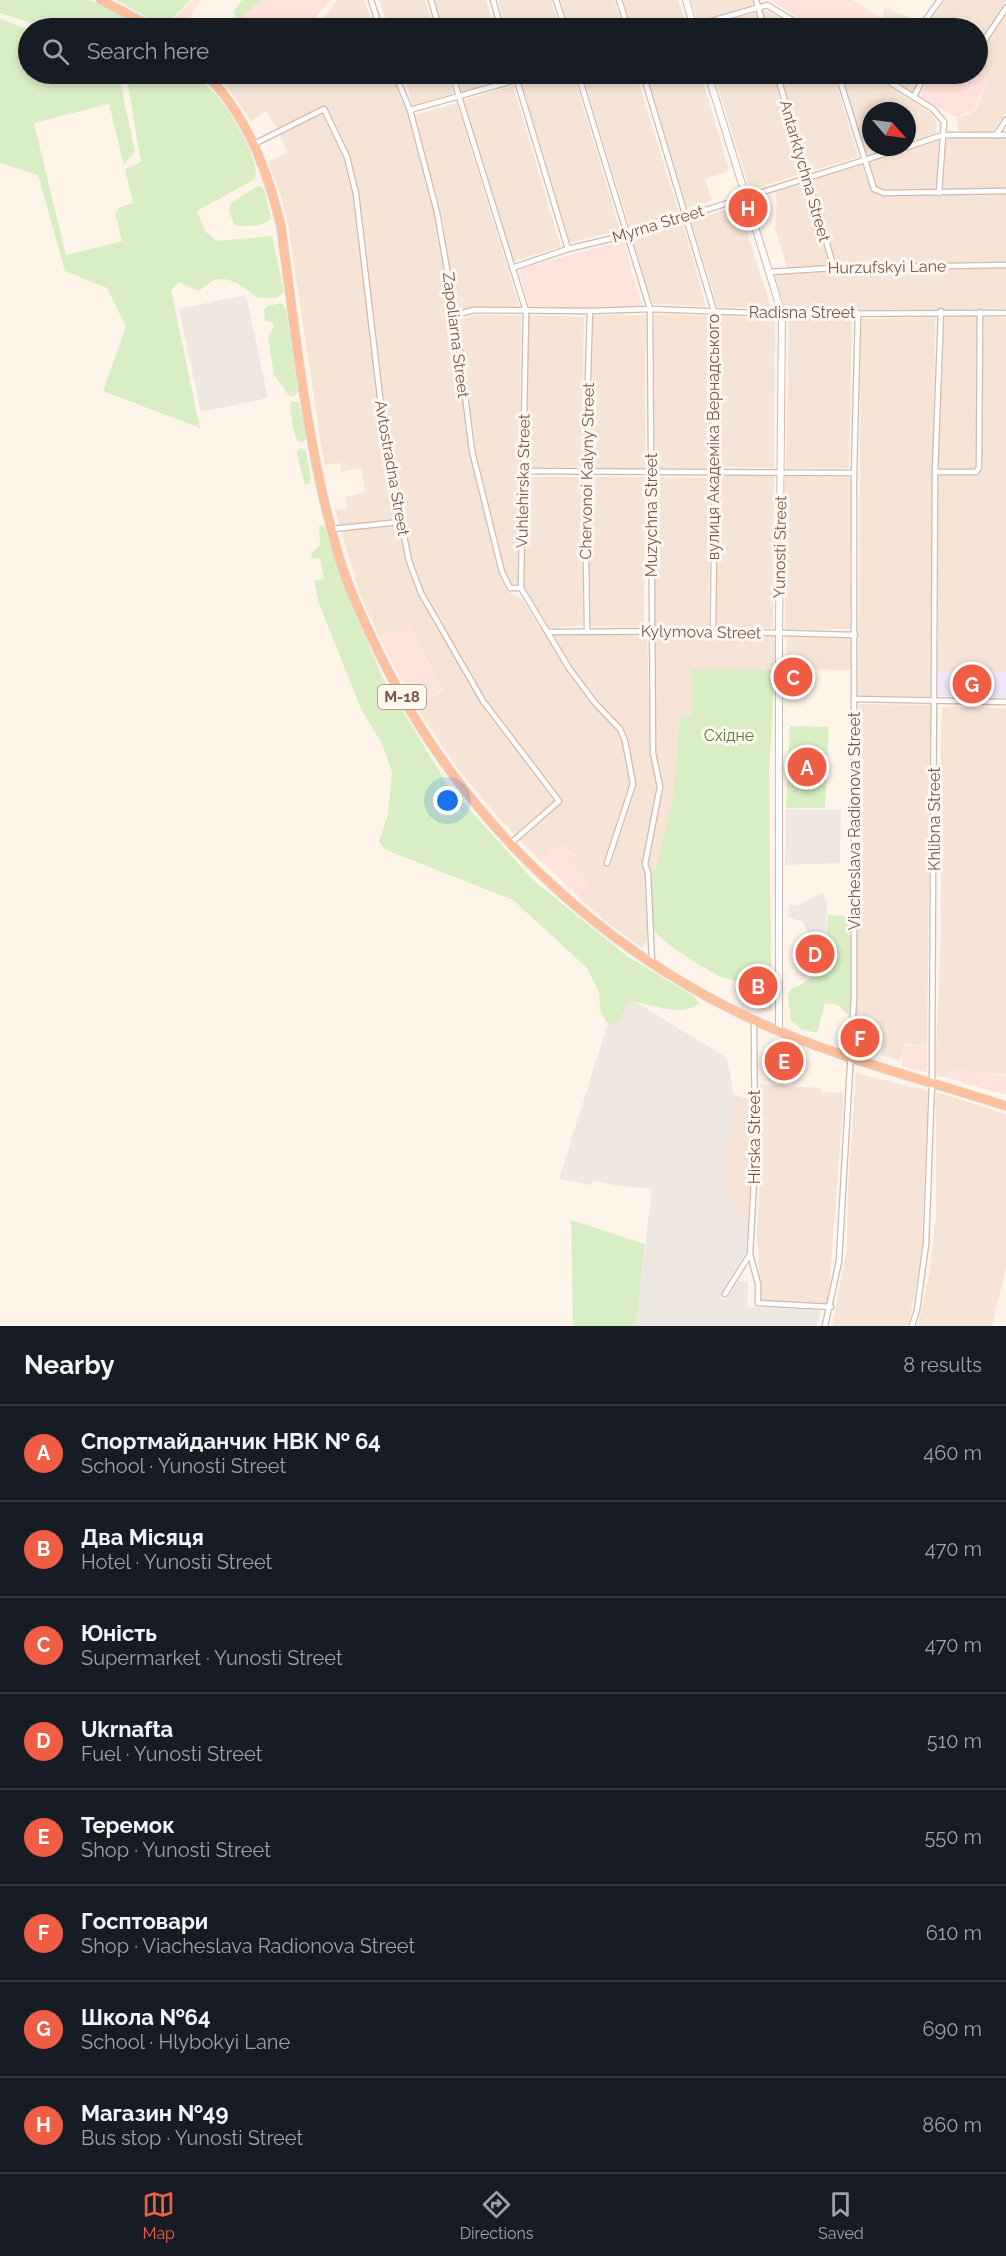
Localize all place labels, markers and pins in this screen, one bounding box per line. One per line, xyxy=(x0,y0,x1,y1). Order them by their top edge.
pin: H xyxy=(728,186,768,230)
pin: C xyxy=(774,654,812,700)
pin: G xyxy=(952,662,992,706)
pin: A xyxy=(788,744,826,789)
pin: D xyxy=(796,932,834,976)
pin: B xyxy=(738,964,777,1008)
pin: F xyxy=(840,1016,880,1060)
pin: E xyxy=(764,1038,804,1084)

